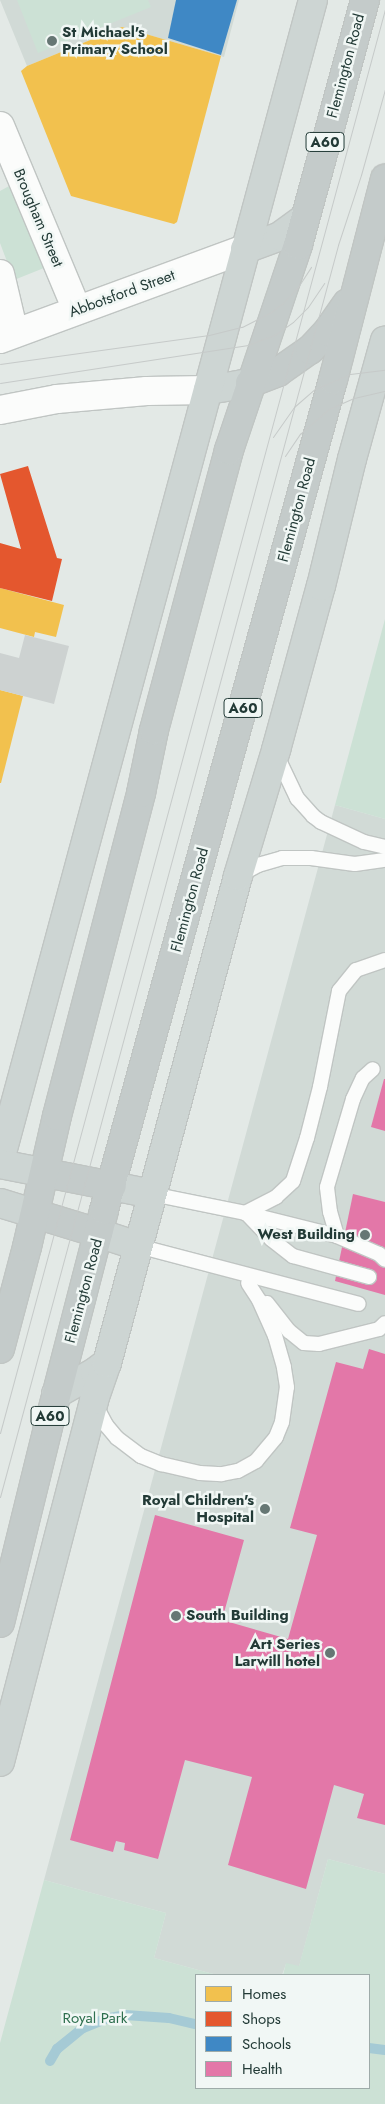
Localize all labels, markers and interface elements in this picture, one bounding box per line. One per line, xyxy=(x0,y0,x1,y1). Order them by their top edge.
street label: Flemington Road xyxy=(323,12,369,120)
place label: St Michael's Primary School xyxy=(62,23,168,58)
marker: St Michael's Primary School xyxy=(46,35,58,47)
road number: A60 xyxy=(305,130,345,154)
street label: Brougham Street xyxy=(9,166,67,270)
street label: Abbotsford Street xyxy=(67,267,177,321)
street label: Flemington Road xyxy=(274,456,320,564)
road number: A60 xyxy=(223,696,263,720)
street label: Flemington Road xyxy=(167,846,213,954)
place label: West Building xyxy=(258,1226,355,1244)
marker: West Building xyxy=(359,1229,371,1241)
street label: Flemington Road xyxy=(61,1237,107,1345)
road number: A60 xyxy=(30,1404,70,1428)
place label: Royal Children's Hospital xyxy=(142,1491,254,1526)
marker: Royal Children's Hospital xyxy=(258,1502,272,1516)
place label: South Building xyxy=(186,1607,289,1625)
marker: South Building xyxy=(170,1610,182,1622)
place label: Art Series Larwill hotel xyxy=(234,1635,320,1670)
marker: Art Series Larwill hotel xyxy=(324,1647,336,1659)
legend xyxy=(195,1974,370,2089)
text: Homes xyxy=(242,1983,286,2005)
text: Shops xyxy=(242,2008,281,2030)
park label: Royal Park xyxy=(63,2010,127,2028)
text: Schools xyxy=(242,2033,291,2055)
text: Health xyxy=(242,2058,283,2080)

